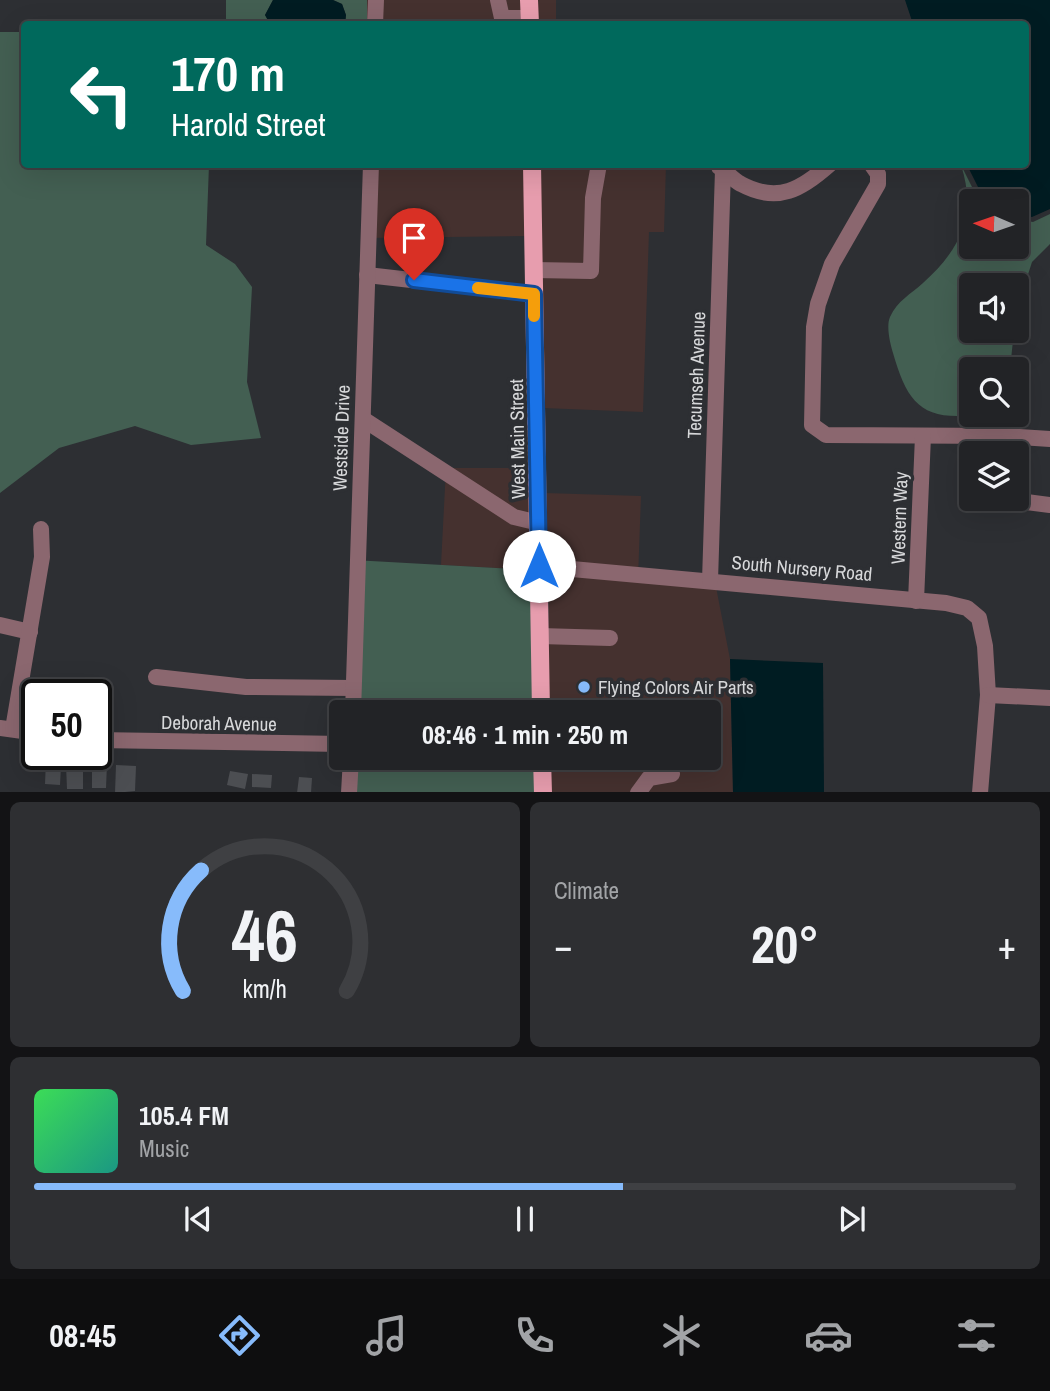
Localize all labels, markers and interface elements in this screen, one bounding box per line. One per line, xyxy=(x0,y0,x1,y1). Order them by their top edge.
text: 170 m xyxy=(171,40,285,106)
icon: left xyxy=(56,49,147,140)
text: Harold Street xyxy=(171,103,326,146)
north arrow xyxy=(959,189,1029,259)
map controls xyxy=(959,189,1029,511)
pin xyxy=(384,208,444,280)
icon: arrive xyxy=(395,219,433,257)
button: sound xyxy=(959,273,1029,343)
street label: Tecumseh Avenue xyxy=(681,311,711,439)
button: search xyxy=(959,357,1029,427)
street label: West Main Street xyxy=(503,378,531,499)
street label: Westside Drive xyxy=(326,384,356,492)
button: layers xyxy=(959,441,1029,511)
street label: Western Way xyxy=(884,471,914,565)
position arrow xyxy=(502,529,576,603)
street label: South Nursery Road xyxy=(731,549,873,587)
place label: Flying Colors Air Parts xyxy=(598,674,754,700)
speed limit sign: 50 xyxy=(21,679,112,770)
marker: Flying Colors Air Parts xyxy=(576,679,592,695)
street label: Deborah Avenue xyxy=(161,709,277,737)
text: 08:46 · 1 min · 250 m xyxy=(422,717,628,752)
text: Climate xyxy=(554,875,619,906)
text: 46 xyxy=(232,886,298,984)
text: 20° xyxy=(751,909,819,979)
text: − xyxy=(554,920,572,971)
text: + xyxy=(998,920,1016,971)
text: km/h xyxy=(243,971,287,1005)
text: 105.4 FM xyxy=(139,1098,229,1133)
text: Music xyxy=(139,1133,189,1164)
icon: previous xyxy=(179,1200,217,1238)
icon: pause xyxy=(506,1200,544,1238)
icon: next xyxy=(833,1200,871,1238)
icon: directions xyxy=(215,1311,264,1360)
icon: music xyxy=(362,1311,411,1360)
icon: phone xyxy=(510,1311,559,1360)
icon: climate xyxy=(657,1311,706,1360)
icon: car xyxy=(804,1311,853,1360)
icon: filters xyxy=(952,1311,1001,1360)
text: 08:45 xyxy=(49,1314,116,1357)

